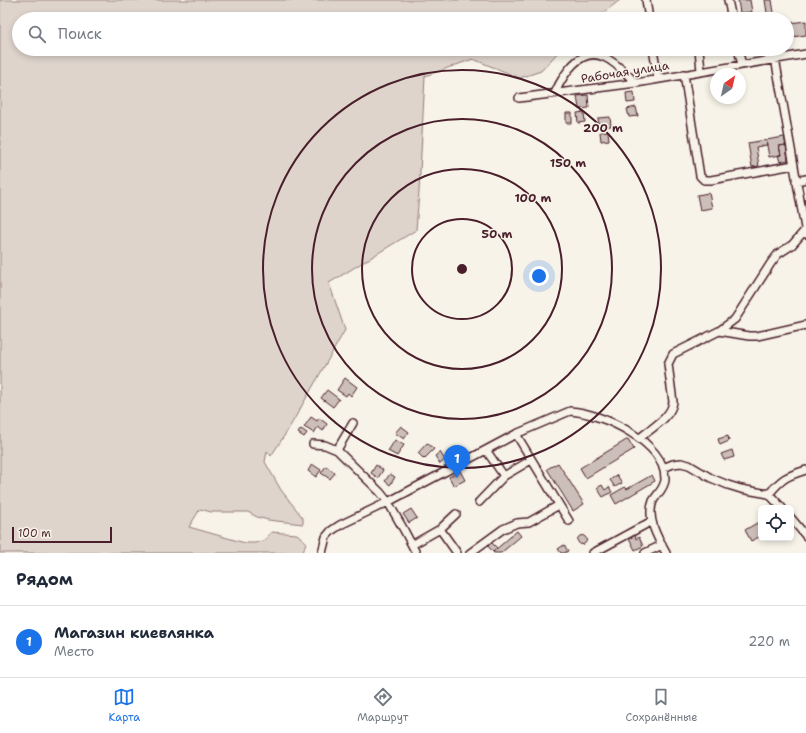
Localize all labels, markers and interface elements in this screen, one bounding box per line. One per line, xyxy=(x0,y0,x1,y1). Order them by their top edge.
search box xyxy=(12,12,794,56)
icon: search xyxy=(26,23,48,45)
text: Поиск xyxy=(58,24,102,44)
street label: Рабочая улица xyxy=(580,57,671,87)
north arrow xyxy=(710,68,746,104)
text: 200 m xyxy=(583,120,623,136)
text: 150 m xyxy=(550,155,586,171)
text: 100 m xyxy=(515,190,552,206)
text: 50 m xyxy=(482,226,513,242)
centre of rings xyxy=(455,262,469,276)
your location xyxy=(529,266,549,286)
pin: 1 xyxy=(444,445,470,478)
map controls xyxy=(758,505,794,541)
button: locate xyxy=(758,505,794,541)
scale bar xyxy=(12,525,112,544)
text: 100 m xyxy=(18,526,51,541)
text: Рядом xyxy=(16,568,73,590)
text: Магазин киевлянка xyxy=(54,623,214,643)
text: 1 xyxy=(26,633,32,650)
text: 220 m xyxy=(748,633,790,650)
text: Место xyxy=(54,643,94,660)
tab: Карта xyxy=(109,686,140,725)
tab: Маршрут xyxy=(357,686,408,725)
tab: Сохранённые xyxy=(626,686,697,725)

